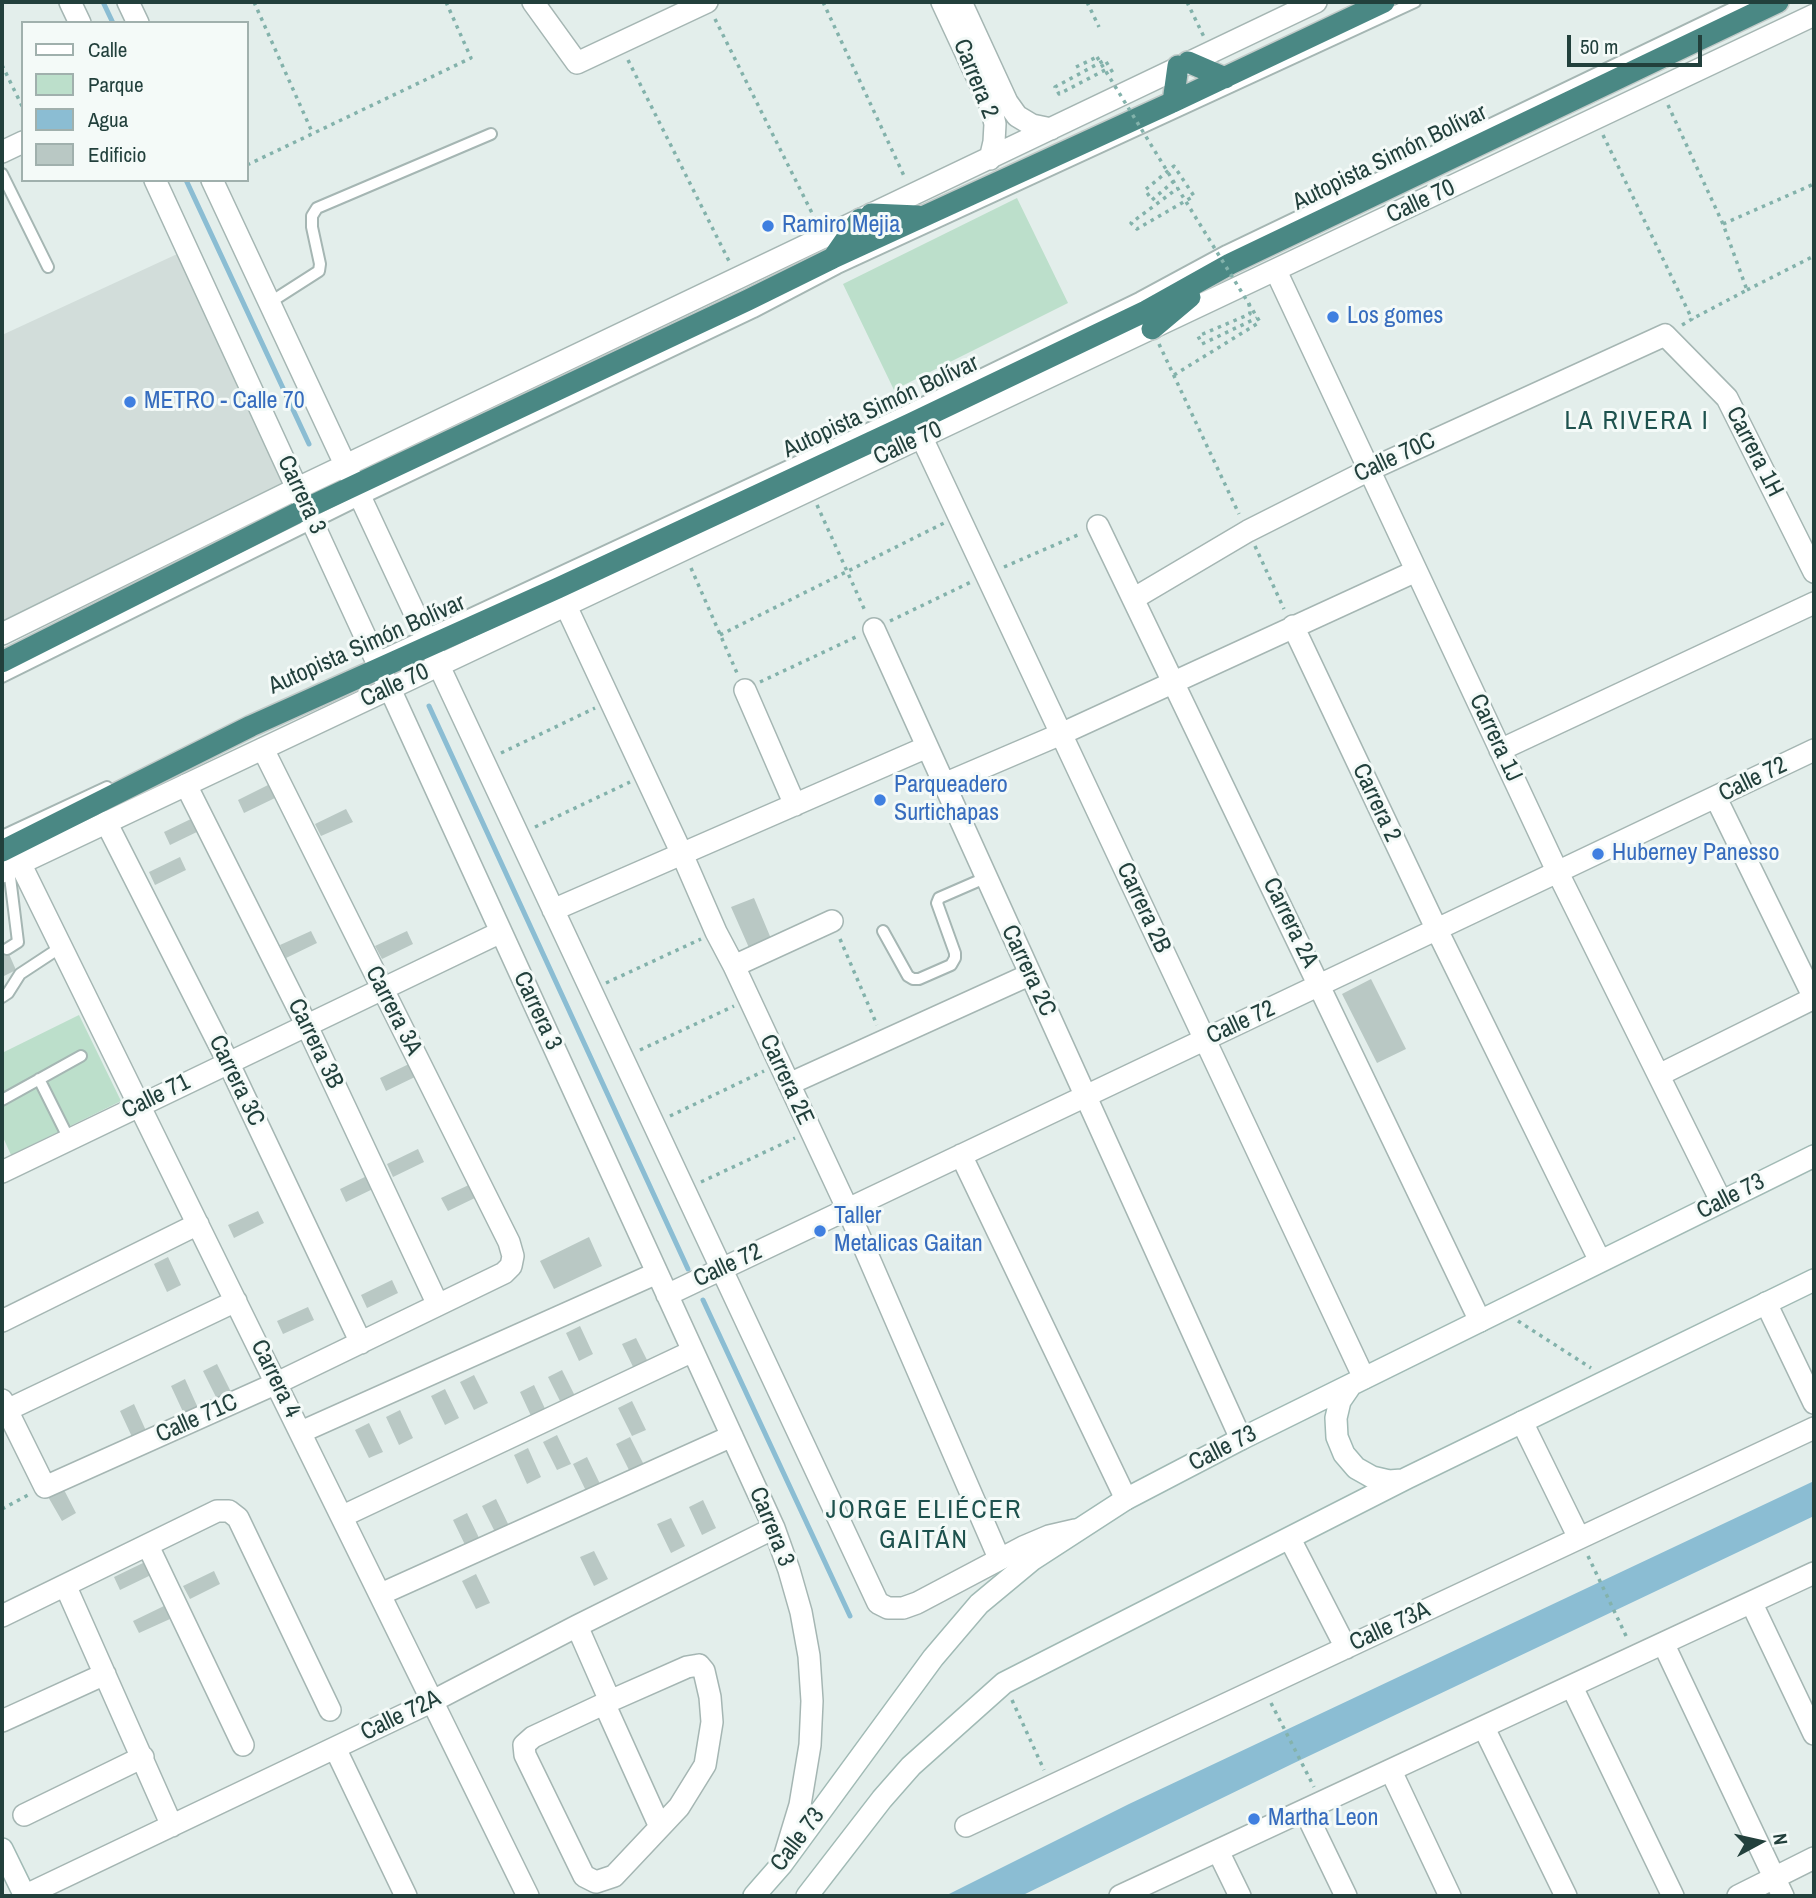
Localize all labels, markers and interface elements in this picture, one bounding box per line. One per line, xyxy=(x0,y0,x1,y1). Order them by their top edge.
legend xyxy=(21,21,248,182)
scale bar xyxy=(1571,21,1706,65)
text: 50 m xyxy=(1580,32,1618,61)
text: Calle xyxy=(88,35,127,64)
street label: Carrera 2 xyxy=(946,35,1004,123)
text: Parque xyxy=(88,70,144,99)
street label: Autopista Simón Bolívar xyxy=(1288,99,1492,217)
text: Agua xyxy=(88,105,128,134)
text: Edificio xyxy=(88,140,146,169)
street label: Calle 70 xyxy=(1382,174,1460,230)
place label: Ramiro Mejia xyxy=(782,212,900,240)
marker: Ramiro Mejia xyxy=(760,218,776,234)
place label: Los gomes xyxy=(1347,303,1443,331)
marker: Los gomes xyxy=(1325,309,1341,325)
street label: Autopista Simón Bolívar xyxy=(779,349,983,465)
place label: METRO - Calle 70 xyxy=(144,388,305,416)
marker: METRO - Calle 70 xyxy=(122,394,138,410)
street label: Carrera 1H xyxy=(1719,402,1789,502)
district label: LA RIVERA I xyxy=(1566,406,1708,438)
street label: Calle 70 xyxy=(869,416,947,472)
street label: Calle 70C xyxy=(1350,427,1440,489)
street label: Carrera 3 xyxy=(270,451,332,539)
street label: Autopista Simón Bolívar xyxy=(264,589,470,701)
street label: Calle 70 xyxy=(356,658,434,714)
street label: Carrera 1J xyxy=(1462,690,1528,786)
street label: Calle 72 xyxy=(1714,751,1792,809)
street label: Carrera 2 xyxy=(1345,759,1407,847)
place label: Parqueadero Surtichapas xyxy=(894,772,1008,828)
marker: Parqueadero Surtichapas xyxy=(872,792,888,808)
place label: Huberney Panesso xyxy=(1612,840,1779,868)
marker: Huberney Panesso xyxy=(1590,846,1606,862)
street label: Carrera 2B xyxy=(1110,858,1176,958)
street label: Carrera 2A xyxy=(1256,873,1324,973)
street label: Carrera 2C xyxy=(994,921,1062,1021)
street label: Carrera 3A xyxy=(358,962,428,1060)
street label: Carrera 3 xyxy=(506,967,568,1055)
street label: Carrera 3B xyxy=(281,994,349,1094)
street label: Calle 72 xyxy=(1202,995,1280,1051)
street label: Carrera 2E xyxy=(753,1030,819,1130)
street label: Carrera 3C xyxy=(202,1031,270,1131)
street label: Calle 71 xyxy=(117,1068,195,1126)
street label: Calle 73 xyxy=(1692,1168,1770,1226)
place label: Taller Metalicas Gaitan xyxy=(834,1203,983,1259)
marker: Taller Metalicas Gaitan xyxy=(812,1223,828,1239)
street label: Calle 72 xyxy=(689,1238,767,1294)
street label: Carrera 4 xyxy=(244,1335,306,1423)
street label: Calle 71C xyxy=(152,1388,242,1450)
street label: Calle 73 xyxy=(1184,1420,1262,1478)
street label: Carrera 3 xyxy=(742,1483,800,1571)
district label: JORGE ELIÉCER GAITÁN xyxy=(827,1495,1021,1556)
street label: Calle 73A xyxy=(1345,1596,1435,1658)
street label: Calle 72A xyxy=(356,1684,446,1748)
street label: Calle 73 xyxy=(765,1803,831,1877)
place label: Martha Leon xyxy=(1268,1805,1378,1833)
north arrow xyxy=(1725,1807,1795,1877)
marker: Martha Leon xyxy=(1246,1811,1262,1827)
text: N xyxy=(1767,1832,1794,1846)

